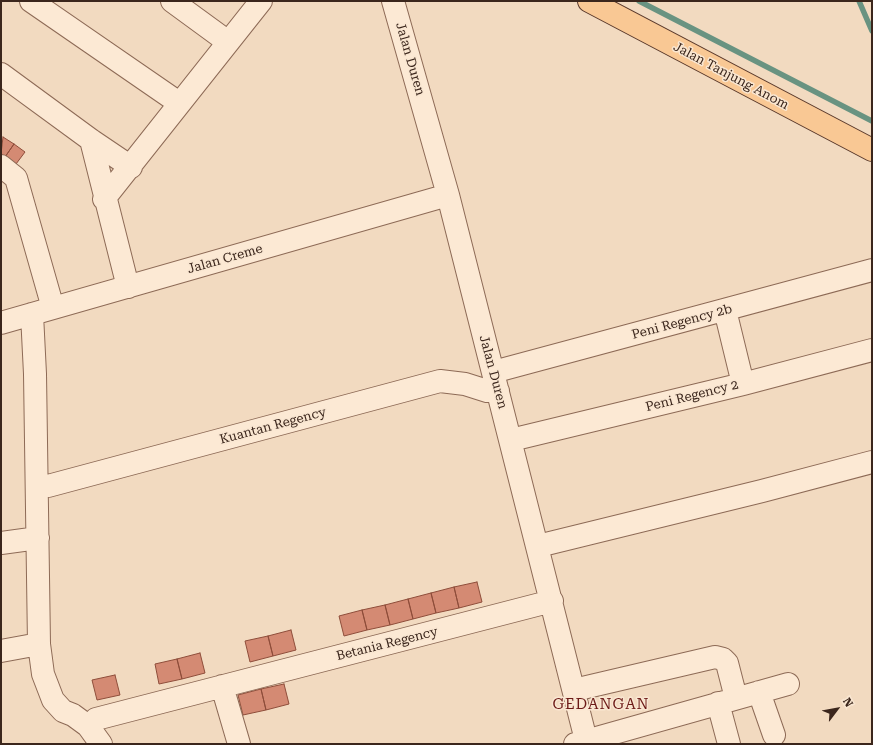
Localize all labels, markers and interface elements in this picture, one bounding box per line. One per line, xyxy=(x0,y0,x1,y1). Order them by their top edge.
street label: Jalan Duren xyxy=(392,20,428,98)
street label: Jalan Tanjung Anom xyxy=(671,39,791,113)
street label: Jalan Creme xyxy=(186,241,264,277)
street label: Peni Regency 2b xyxy=(630,301,734,343)
street label: Jalan Duren xyxy=(476,333,510,411)
street label: Peni Regency 2 xyxy=(644,377,740,415)
street label: Kuantan Regency xyxy=(218,404,328,448)
street label: Betania Regency xyxy=(335,624,439,664)
north arrow xyxy=(817,689,857,729)
text: N xyxy=(840,695,855,709)
district label: GEDANGAN xyxy=(552,696,650,714)

